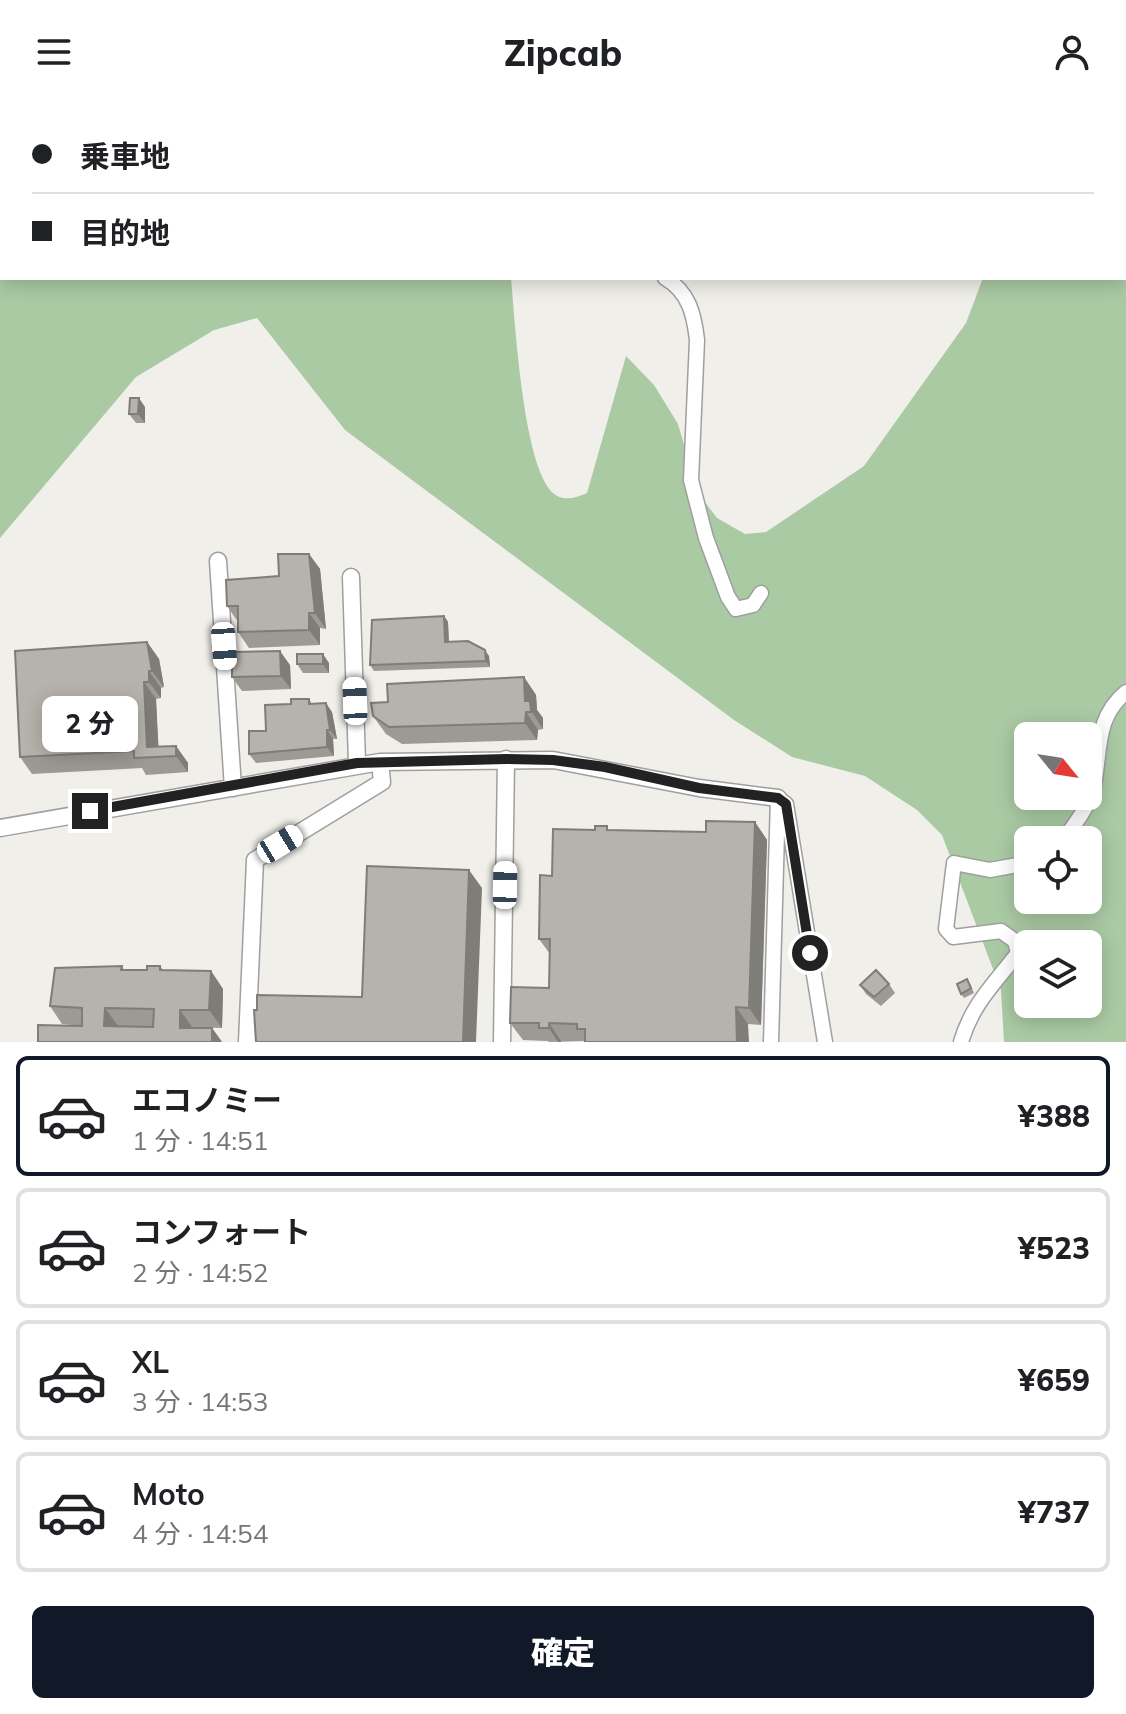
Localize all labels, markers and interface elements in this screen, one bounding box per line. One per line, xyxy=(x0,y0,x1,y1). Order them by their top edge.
icon: menu xyxy=(32,30,76,74)
text: Zipcab xyxy=(504,30,622,75)
icon: person xyxy=(1050,30,1094,74)
text: 乗車地 xyxy=(80,137,170,175)
text: 目的地 xyxy=(80,214,170,252)
car xyxy=(210,621,238,671)
car xyxy=(342,677,368,725)
callout: 2 分 xyxy=(42,695,138,751)
text: 2 分 xyxy=(66,707,114,740)
north arrow xyxy=(1014,722,1102,810)
map controls xyxy=(1014,722,1102,1018)
route end xyxy=(72,793,108,829)
car xyxy=(253,821,307,867)
button: locate xyxy=(1014,826,1102,914)
car xyxy=(493,861,517,909)
button: layers xyxy=(1014,930,1102,1018)
route start xyxy=(792,935,828,971)
icon: car xyxy=(36,1080,108,1152)
text: エコノミー xyxy=(132,1081,282,1119)
text: ¥388 xyxy=(1018,1097,1090,1135)
text: 1 分 · 14:51 xyxy=(132,1124,268,1157)
icon: car xyxy=(36,1212,108,1284)
text: コンフォート xyxy=(132,1213,311,1251)
text: ¥523 xyxy=(1018,1229,1090,1267)
text: 2 分 · 14:52 xyxy=(132,1256,268,1289)
text: XL xyxy=(132,1343,169,1381)
icon: car xyxy=(36,1344,108,1416)
text: ¥659 xyxy=(1018,1361,1090,1399)
text: 3 分 · 14:53 xyxy=(132,1385,268,1418)
text: Moto xyxy=(132,1475,205,1513)
icon: car xyxy=(36,1476,108,1548)
text: ¥737 xyxy=(1018,1493,1090,1531)
text: 4 分 · 14:54 xyxy=(132,1517,268,1550)
button: 確定 xyxy=(32,1606,1094,1698)

